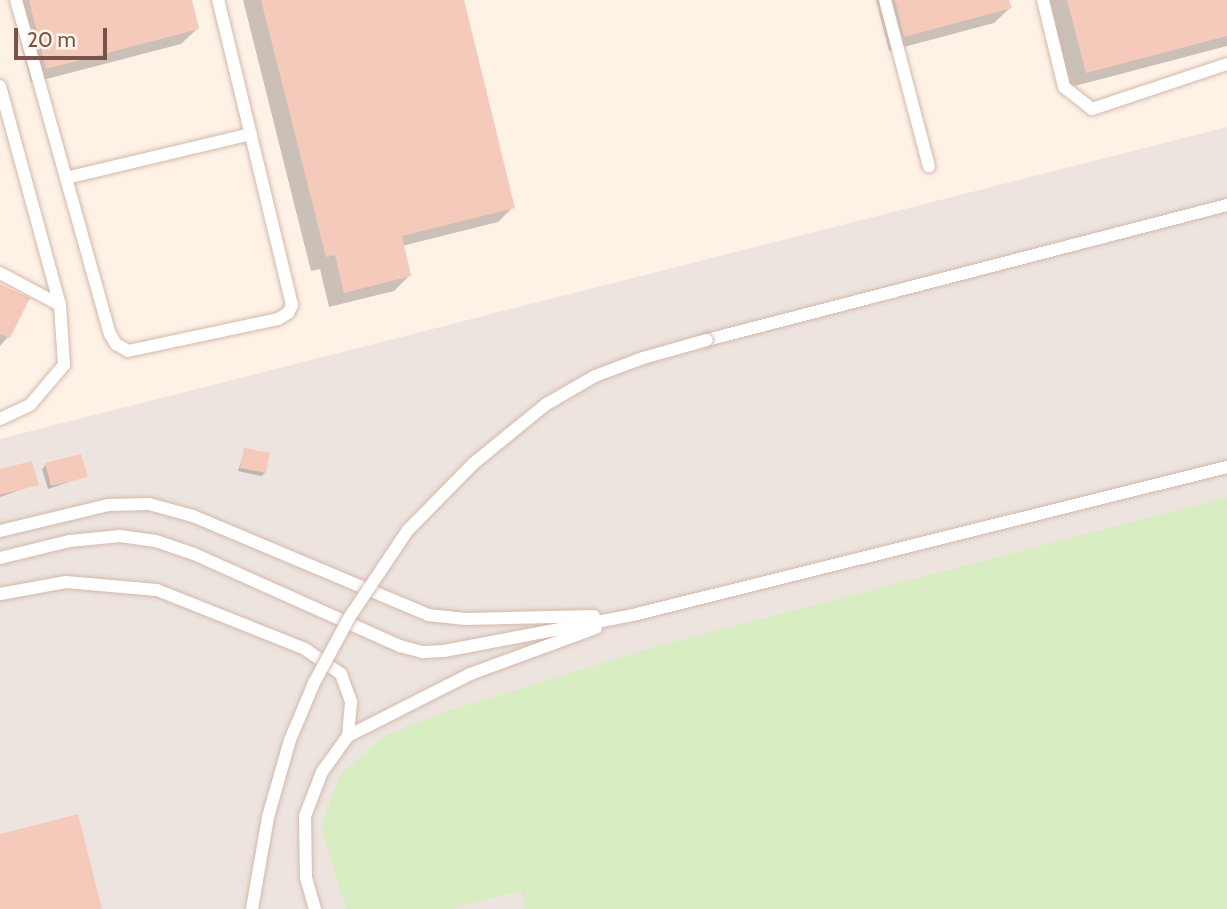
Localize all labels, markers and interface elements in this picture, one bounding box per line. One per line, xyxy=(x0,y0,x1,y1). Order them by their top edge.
scale bar xyxy=(18,14,110,58)
text: 20 m xyxy=(27,27,76,52)

